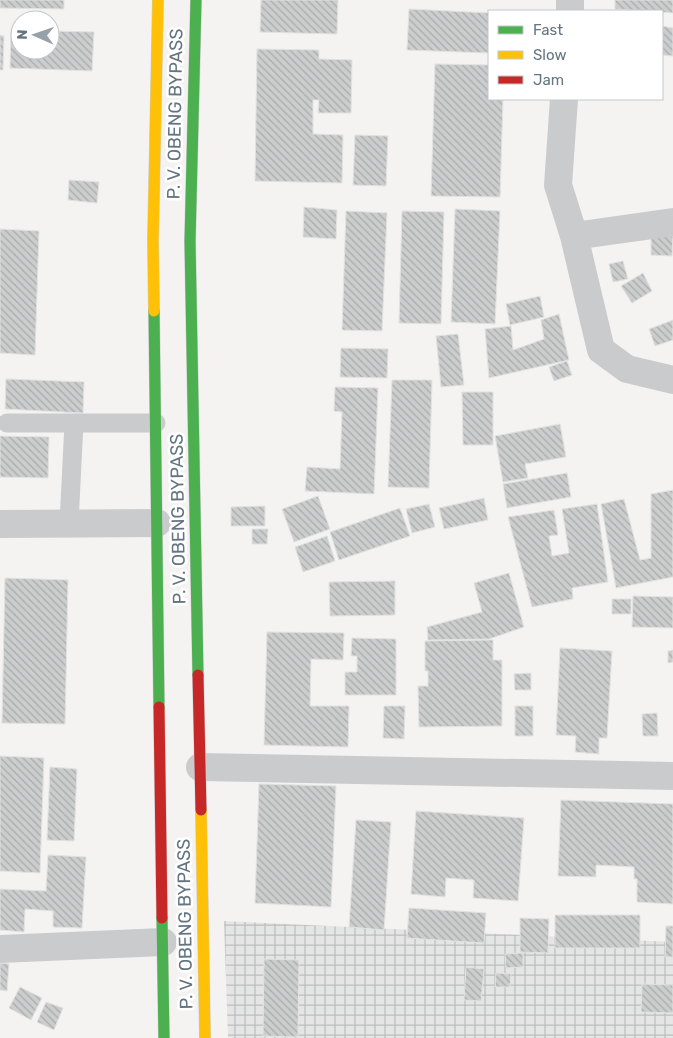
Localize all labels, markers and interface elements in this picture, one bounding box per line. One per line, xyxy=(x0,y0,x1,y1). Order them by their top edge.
north arrow xyxy=(10,10,60,60)
legend xyxy=(488,10,663,100)
text: Fast xyxy=(533,21,563,39)
street label: P. V. OBENG BYPASS xyxy=(163,28,187,200)
text: N xyxy=(14,29,31,40)
text: Slow xyxy=(533,46,566,64)
text: Jam xyxy=(533,71,564,89)
street label: P. V. OBENG BYPASS xyxy=(166,433,190,605)
street label: P. V. OBENG BYPASS xyxy=(173,838,197,1010)

